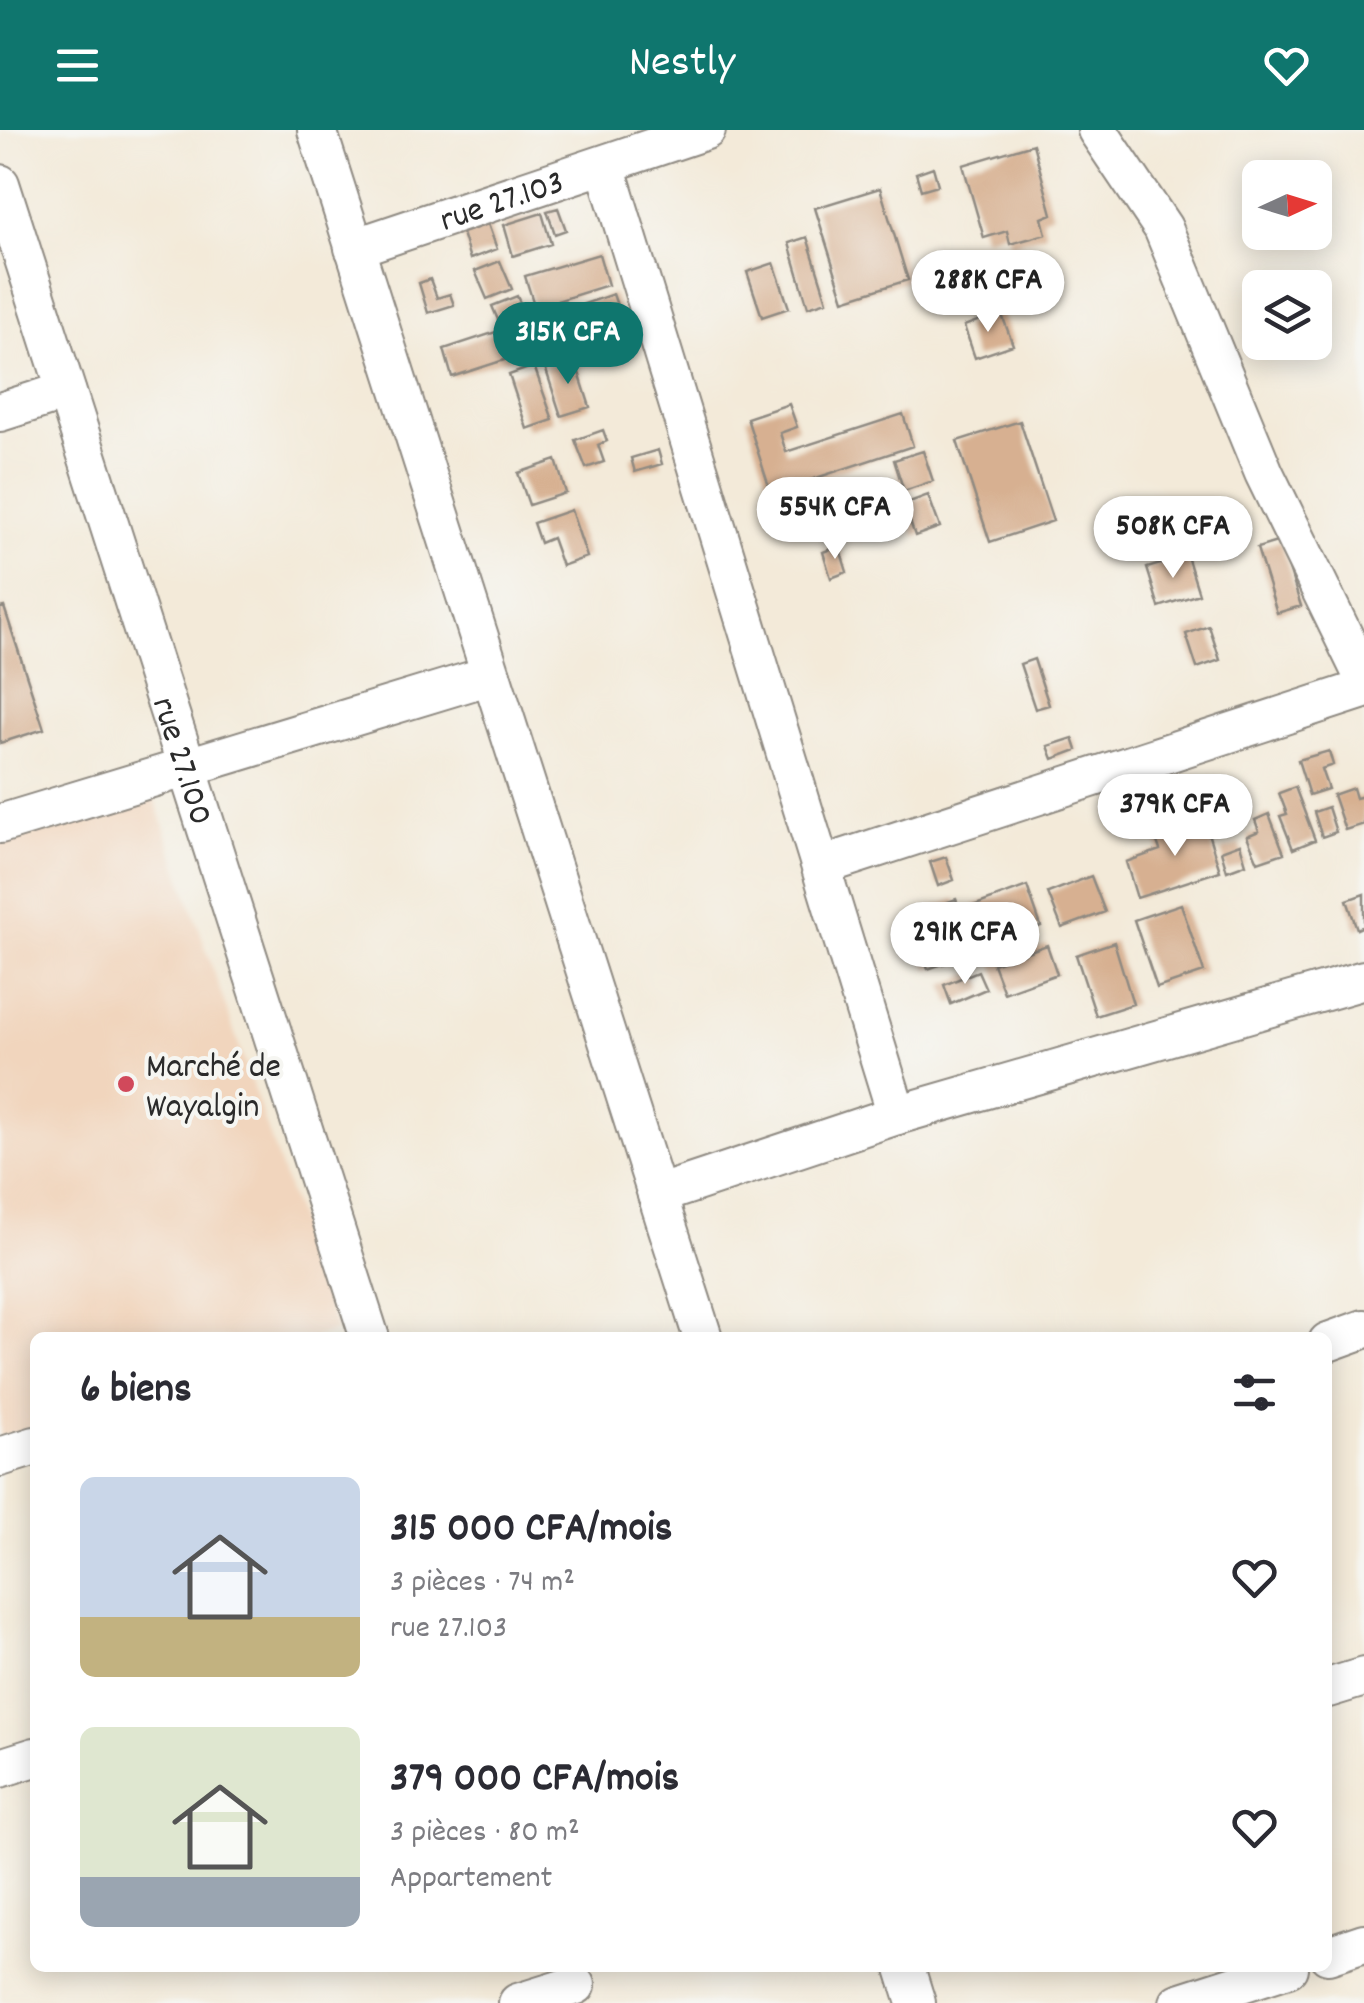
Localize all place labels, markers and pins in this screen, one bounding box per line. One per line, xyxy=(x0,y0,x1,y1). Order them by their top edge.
pin: 288K CFA xyxy=(885,250,1091,335)
pin: 315K CFA xyxy=(465,302,671,387)
pin: 554K CFA xyxy=(732,477,938,562)
pin: 508K CFA xyxy=(1070,496,1276,581)
pin: 379K CFA xyxy=(1072,774,1278,859)
pin: 291K CFA xyxy=(862,902,1068,987)
place label: Marché de Wayalgin xyxy=(146,1044,281,1134)
marker: Marché de Wayalgin xyxy=(115,1073,137,1095)

